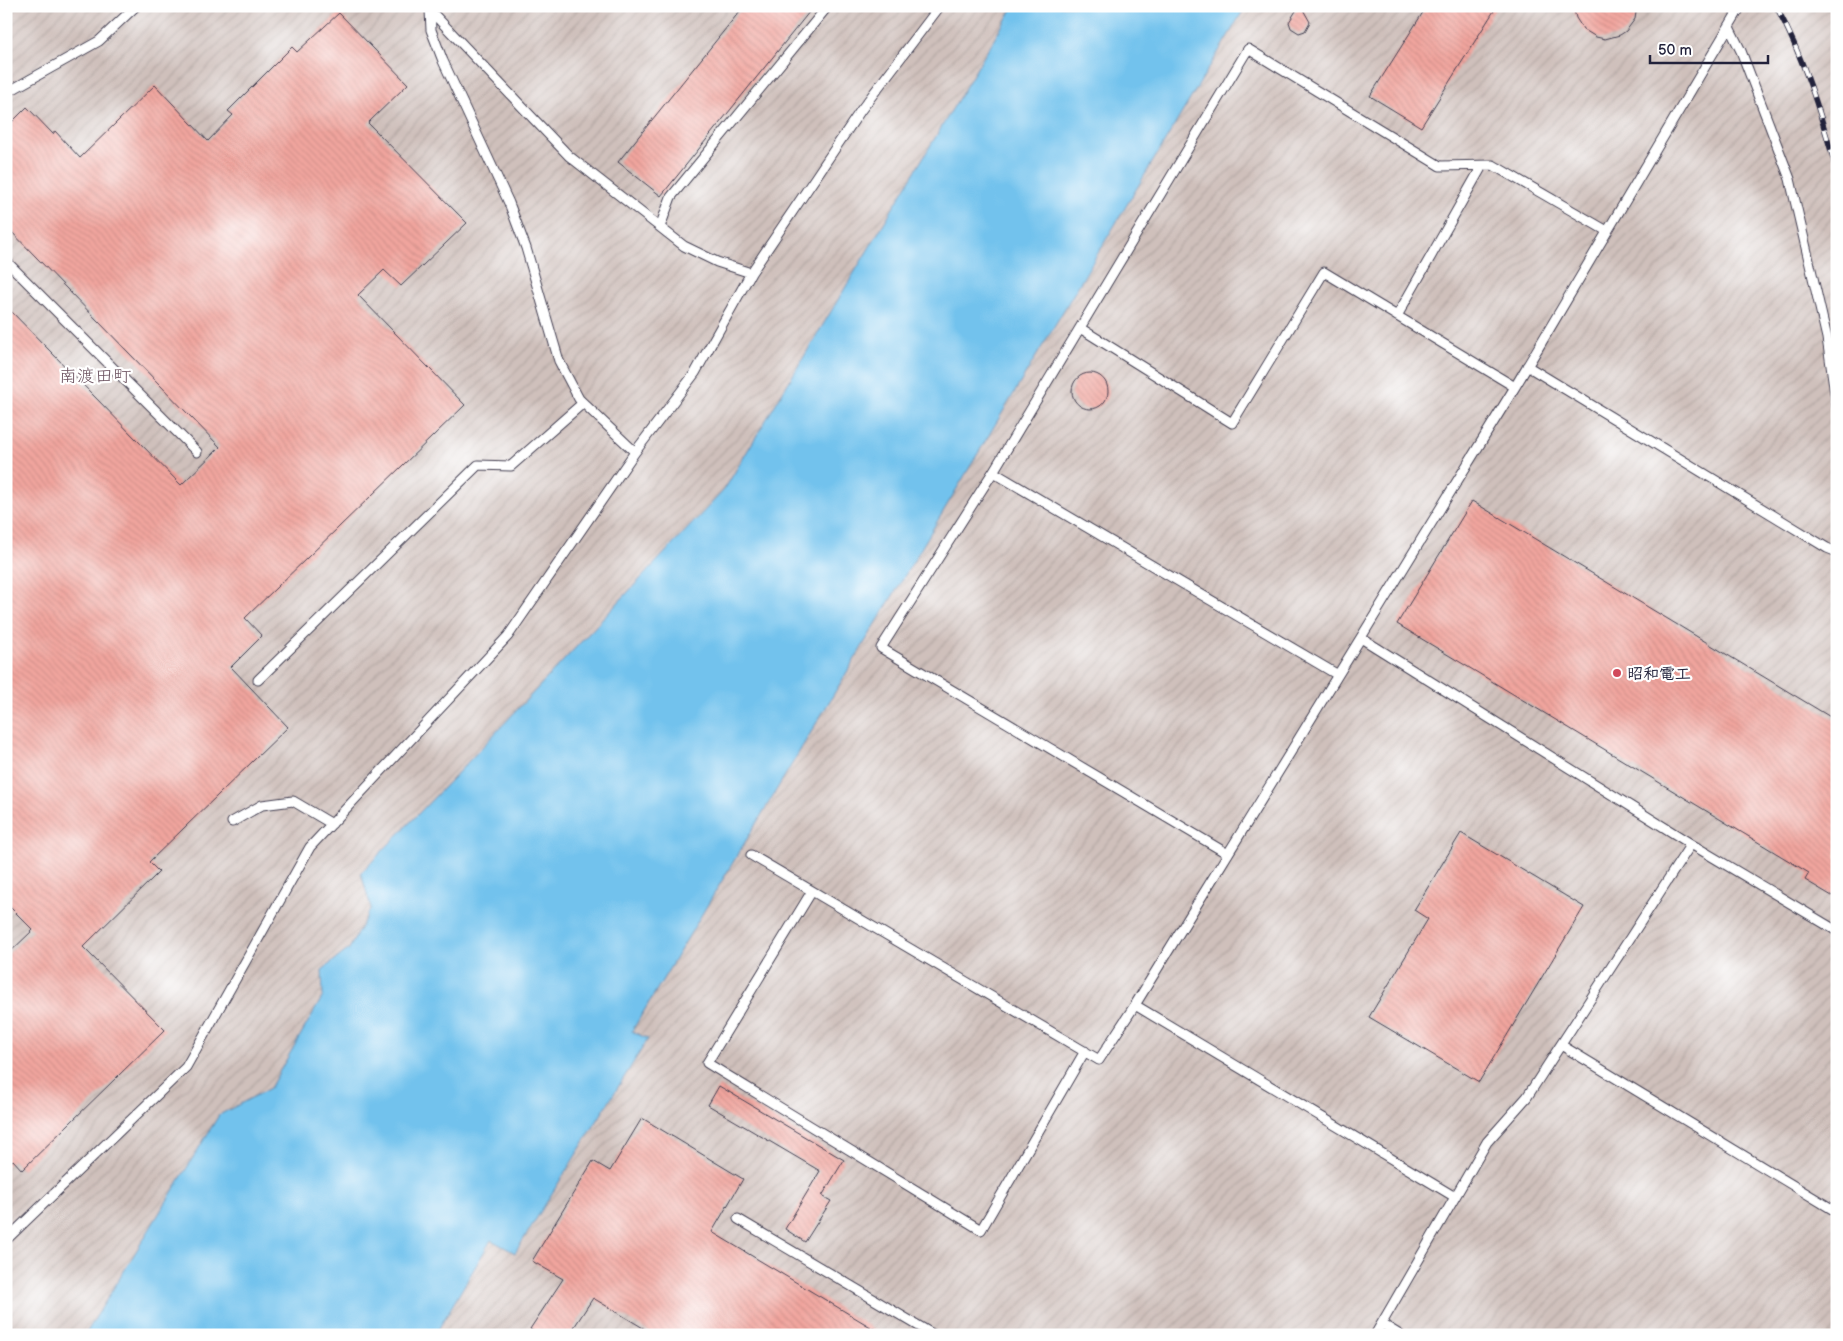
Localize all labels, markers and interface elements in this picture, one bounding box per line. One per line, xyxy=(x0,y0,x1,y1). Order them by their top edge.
scale bar xyxy=(1650,32,1768,64)
text: 50 m xyxy=(1658,41,1692,60)
district label: 南渡田町 xyxy=(59,366,131,387)
place label: 昭和電工 xyxy=(1627,665,1691,684)
marker: 昭和電工 xyxy=(1611,667,1623,679)

